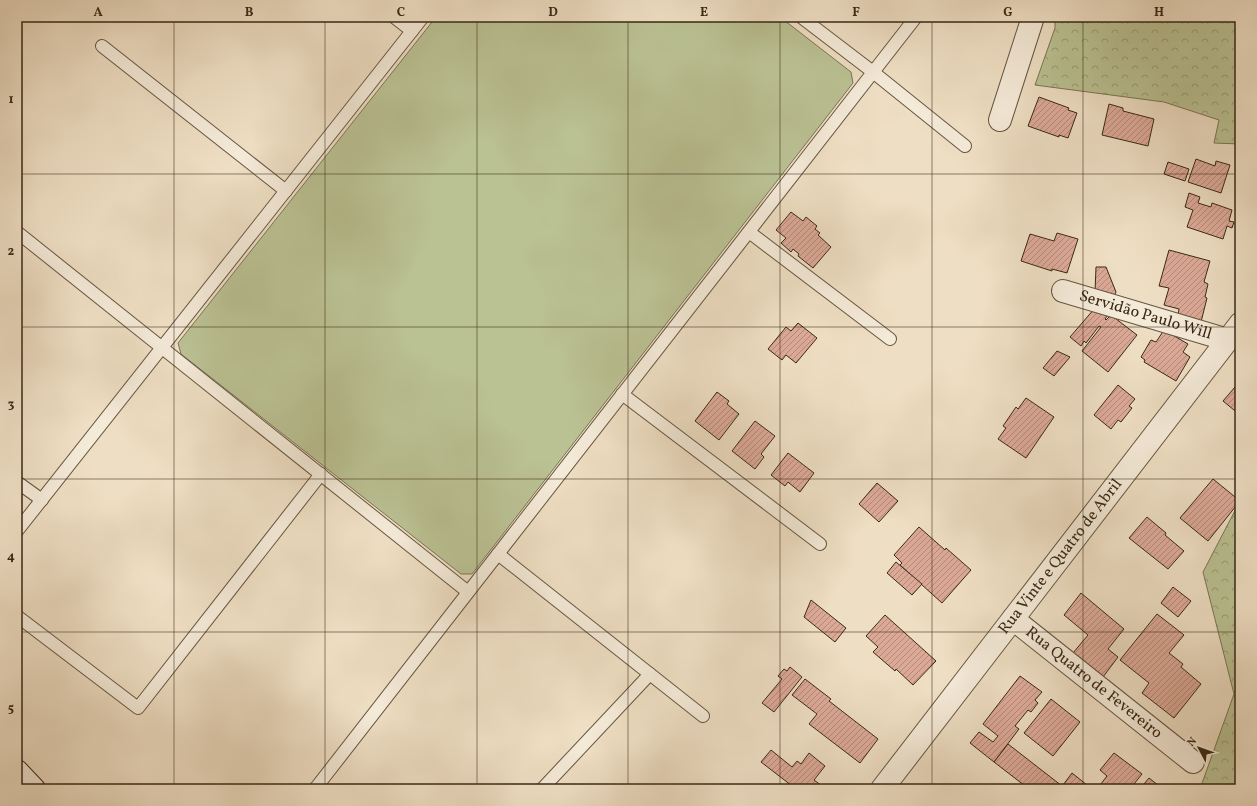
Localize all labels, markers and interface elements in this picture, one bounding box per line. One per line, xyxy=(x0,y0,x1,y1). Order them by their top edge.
text: A xyxy=(93,4,103,22)
text: B xyxy=(245,4,254,22)
text: C xyxy=(397,4,405,22)
text: D xyxy=(548,4,558,22)
text: E xyxy=(700,4,708,22)
text: F xyxy=(852,4,860,22)
text: G xyxy=(1003,4,1013,22)
text: H xyxy=(1154,4,1164,22)
text: 1 xyxy=(8,91,14,109)
text: 2 xyxy=(8,243,15,261)
street label: Servidão Paulo Will xyxy=(1076,285,1215,346)
text: 3 xyxy=(8,396,15,414)
street label: Rua Vinte e Quatro de Abril xyxy=(994,474,1128,639)
text: 4 xyxy=(7,548,15,566)
street label: Rua Quatro de Fevereiro xyxy=(1020,622,1167,744)
text: 5 xyxy=(8,700,14,718)
north arrow xyxy=(1179,728,1219,768)
text: N xyxy=(1184,734,1201,750)

